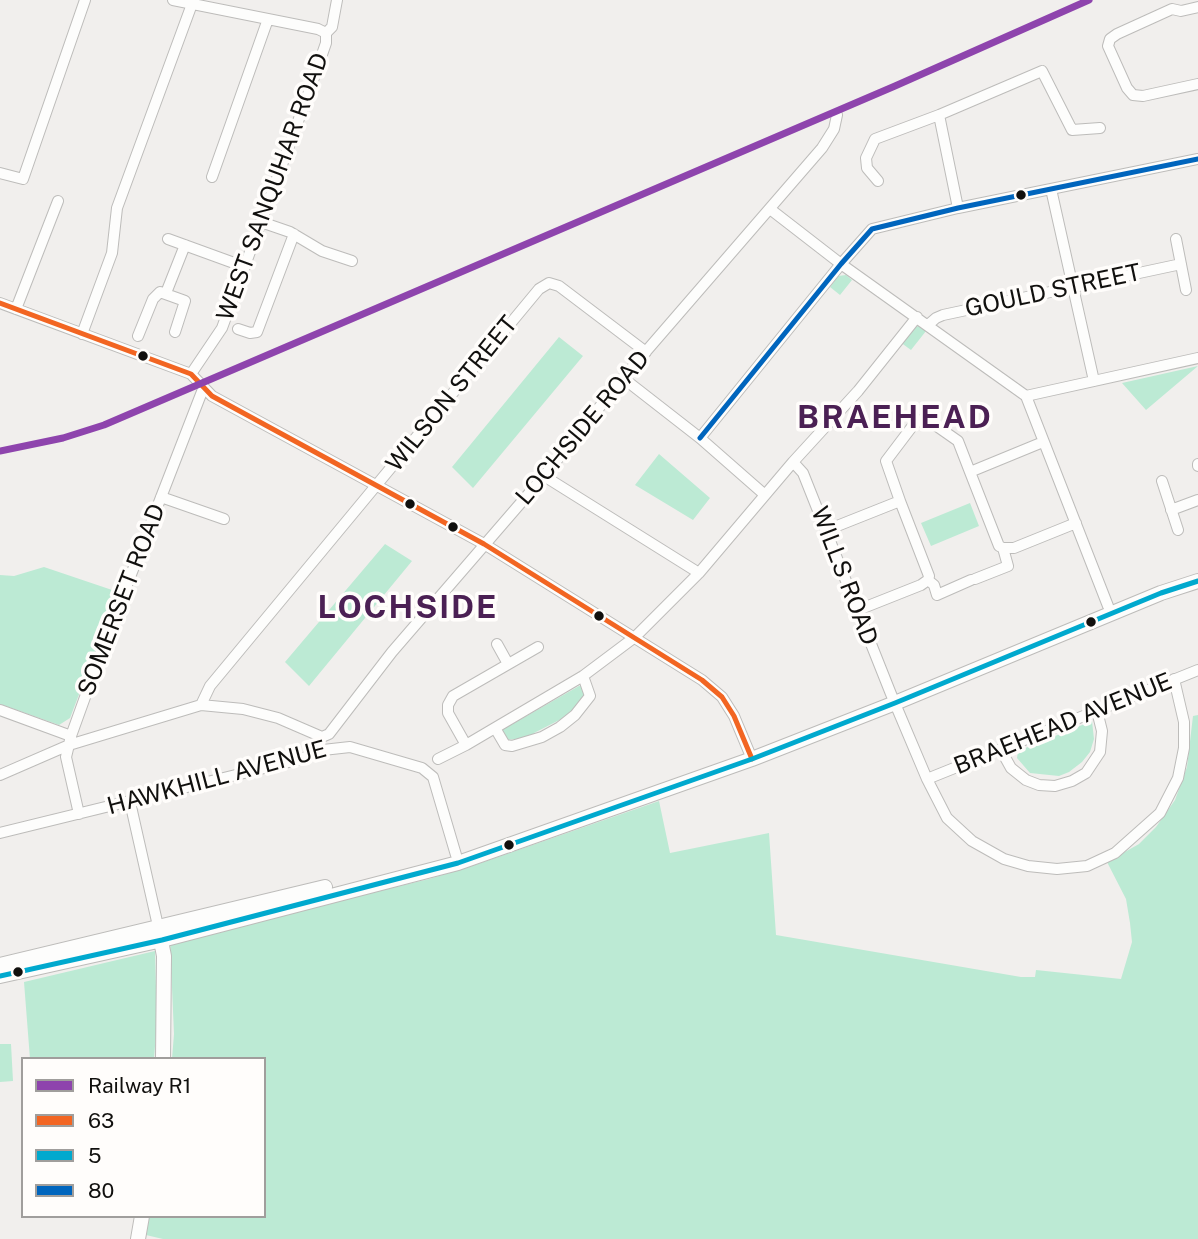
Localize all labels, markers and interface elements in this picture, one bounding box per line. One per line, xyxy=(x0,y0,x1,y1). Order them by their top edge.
street label: WEST SANQUHAR ROAD xyxy=(211,49,335,325)
unlabelled marker xyxy=(1014,188,1028,202)
street label: GOULD STREET xyxy=(963,258,1143,324)
street label: WILSON STREET xyxy=(380,310,524,478)
street label: LOCHSIDE ROAD xyxy=(510,345,656,511)
unlabelled marker xyxy=(136,349,150,363)
district label: BRAEHEAD xyxy=(798,399,992,437)
unlabelled marker xyxy=(403,497,417,511)
street label: SOMERSET ROAD xyxy=(72,500,172,700)
street label: WILLS ROAD xyxy=(804,503,884,649)
unlabelled marker xyxy=(446,520,460,534)
district label: LOCHSIDE xyxy=(319,589,497,627)
unlabelled marker xyxy=(592,609,606,623)
unlabelled marker xyxy=(1084,615,1098,629)
street label: BRAEHEAD AVENUE xyxy=(950,667,1176,781)
street label: HAWKHILL AVENUE xyxy=(104,735,330,821)
unlabelled marker xyxy=(502,838,516,852)
unlabelled marker xyxy=(11,965,25,979)
legend xyxy=(21,1057,266,1218)
text: Railway R1 xyxy=(88,1073,191,1098)
text: 63 xyxy=(88,1108,114,1133)
text: 5 xyxy=(88,1143,101,1168)
text: 80 xyxy=(88,1178,114,1203)

